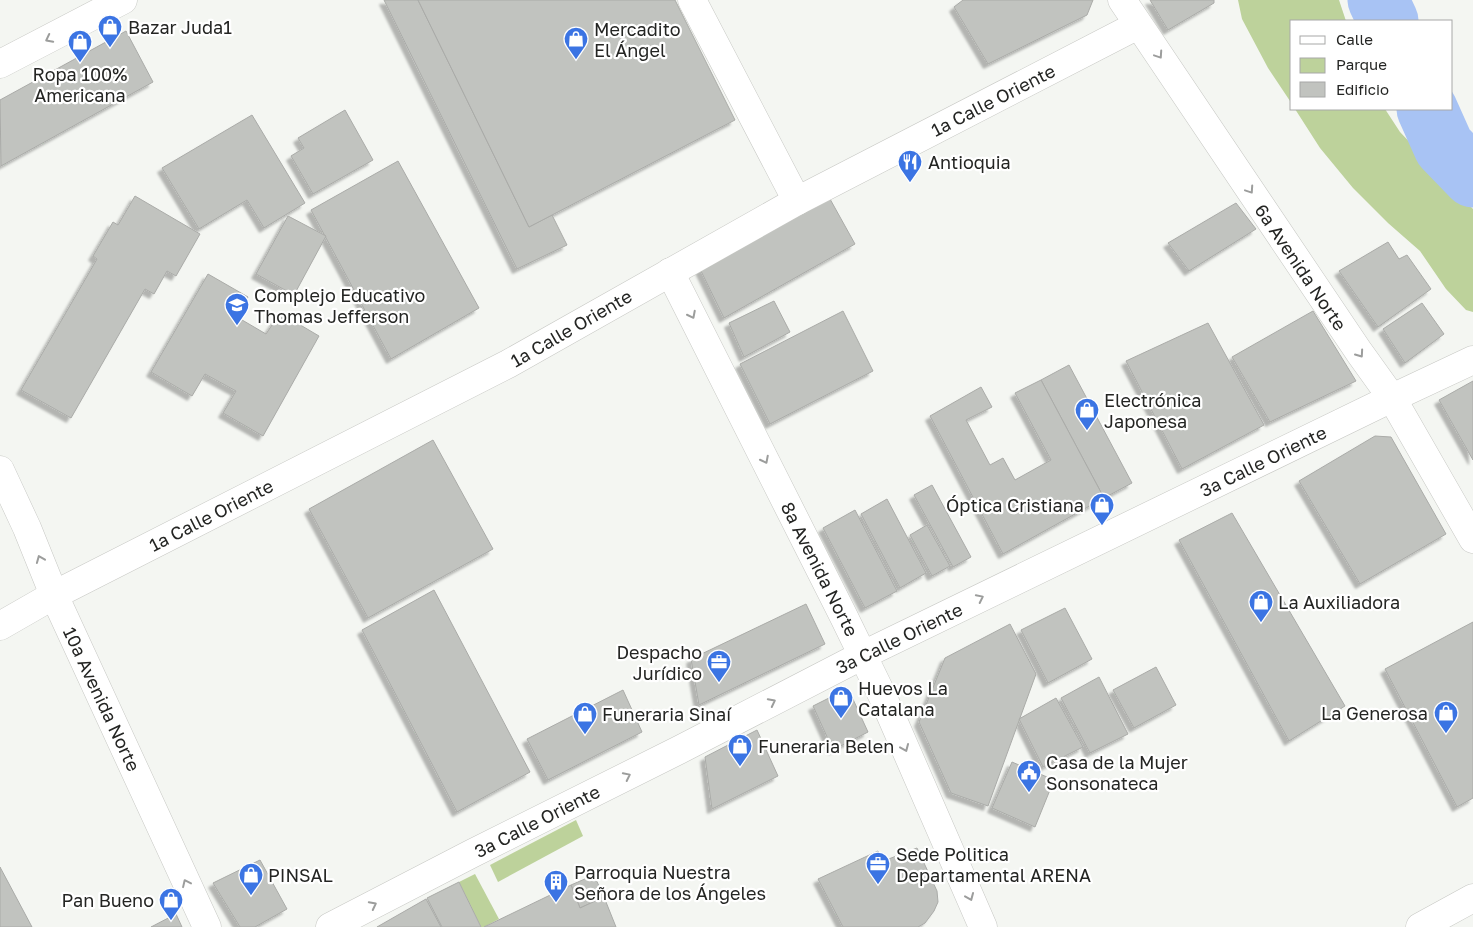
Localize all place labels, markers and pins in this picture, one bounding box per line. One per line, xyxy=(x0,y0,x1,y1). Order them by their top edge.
shop icon: Bazar Juda1 xyxy=(97,14,123,48)
place label: Bazar Juda1 xyxy=(128,16,232,38)
place label: Mercadito El Ángel xyxy=(594,18,681,61)
shop icon: Mercadito El Ángel xyxy=(563,26,589,60)
shop icon: Ropa 100% Americana xyxy=(67,29,93,63)
place label: Ropa 100% Americana xyxy=(33,63,127,106)
restaurant icon: Antioquia xyxy=(897,149,923,183)
place label: Antioquia xyxy=(928,151,1011,173)
place label: Complejo Educativo Thomas Jefferson xyxy=(254,284,425,327)
school or university icon: Complejo Educativo Thomas Jefferson xyxy=(224,292,250,326)
place label: Electrónica Japonesa xyxy=(1104,389,1202,432)
shop icon: Electrónica Japonesa xyxy=(1074,397,1100,431)
shop icon: Óptica Cristiana xyxy=(1089,492,1115,526)
place label: Óptica Cristiana xyxy=(946,494,1084,516)
shop icon: La Auxiliadora xyxy=(1248,589,1274,623)
place label: La Auxiliadora xyxy=(1278,591,1400,613)
place label: Despacho Jurídico xyxy=(617,641,702,684)
office icon: Despacho Jurídico xyxy=(706,649,732,683)
place label: Huevos La Catalana xyxy=(858,677,948,720)
shop icon: Huevos La Catalana xyxy=(828,685,854,719)
shop icon: La Generosa xyxy=(1433,700,1459,734)
shop icon: Funeraria Sinaí xyxy=(572,701,598,735)
place label: La Generosa xyxy=(1321,702,1428,724)
place label: Funeraria Sinaí xyxy=(602,703,732,725)
shop icon: Funeraria Belen xyxy=(727,733,753,767)
place label: Funeraria Belen xyxy=(758,735,894,757)
place label: Casa de la Mujer Sonsonateca xyxy=(1046,751,1188,794)
public building icon: Casa de la Mujer Sonsonateca xyxy=(1016,759,1042,793)
place label: Sede Politica Departamental ARENA xyxy=(896,843,1091,886)
office icon: Sede Politica Departamental ARENA xyxy=(865,851,891,885)
place label: Parroquia Nuestra Señora de los Ángeles xyxy=(574,861,766,904)
shop icon: PINSAL xyxy=(238,862,264,896)
place label: PINSAL xyxy=(268,864,333,886)
building icon: Parroquia Nuestra Señora de los Ángeles xyxy=(543,869,569,903)
shop icon: Pan Bueno xyxy=(158,887,184,921)
place label: Pan Bueno xyxy=(61,889,154,911)

